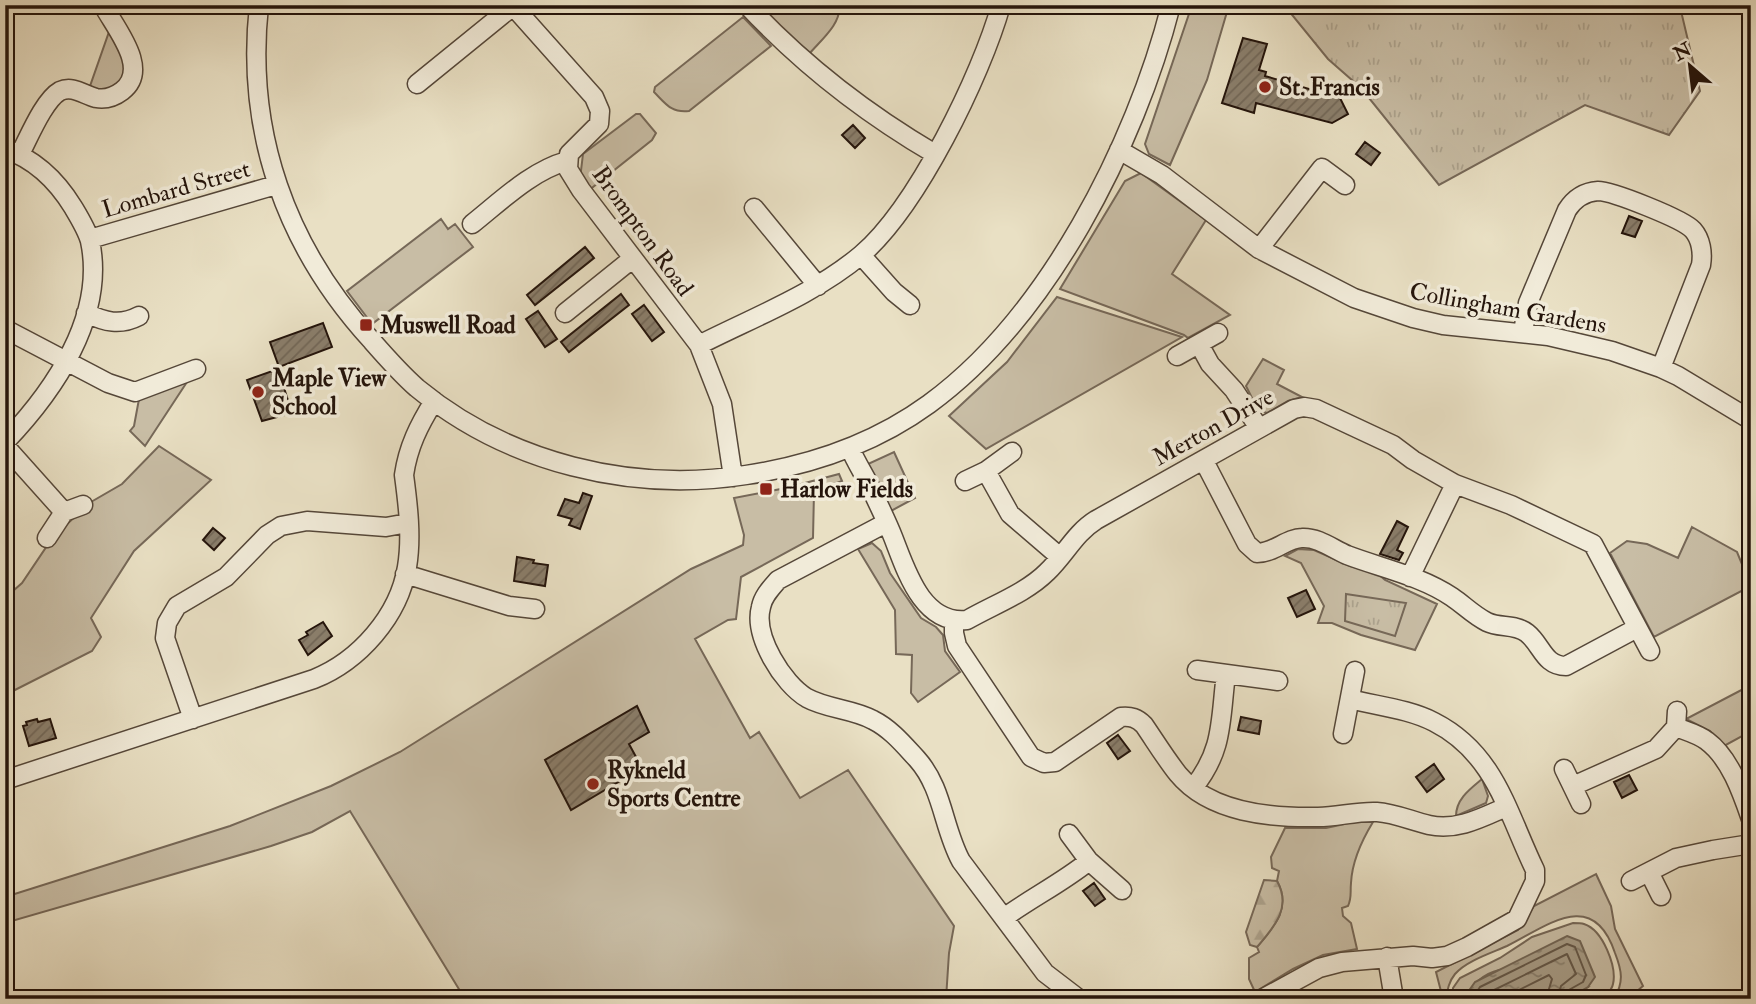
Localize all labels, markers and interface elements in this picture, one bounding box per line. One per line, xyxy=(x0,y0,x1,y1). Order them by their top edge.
north arrow xyxy=(1654,32,1724,102)
text: N xyxy=(1668,37,1697,67)
place label: St. Francis xyxy=(1279,72,1380,103)
marker: St. Francis xyxy=(1257,79,1273,95)
street label: Lombard Street xyxy=(98,153,254,225)
street label: Brompton Road xyxy=(585,160,700,303)
street label: Collingham Gardens xyxy=(1407,276,1609,341)
place label: Muswell Road xyxy=(379,310,516,341)
marker: Muswell Road xyxy=(358,317,374,333)
place label: Maple View School xyxy=(271,363,387,422)
street label: Merton Drive xyxy=(1147,382,1279,473)
marker: Maple View School xyxy=(250,384,266,400)
place label: Harlow Fields xyxy=(780,474,913,505)
marker: Harlow Fields xyxy=(758,481,774,497)
place label: Rykneld Sports Centre xyxy=(607,755,741,814)
marker: Rykneld Sports Centre xyxy=(585,776,601,792)

